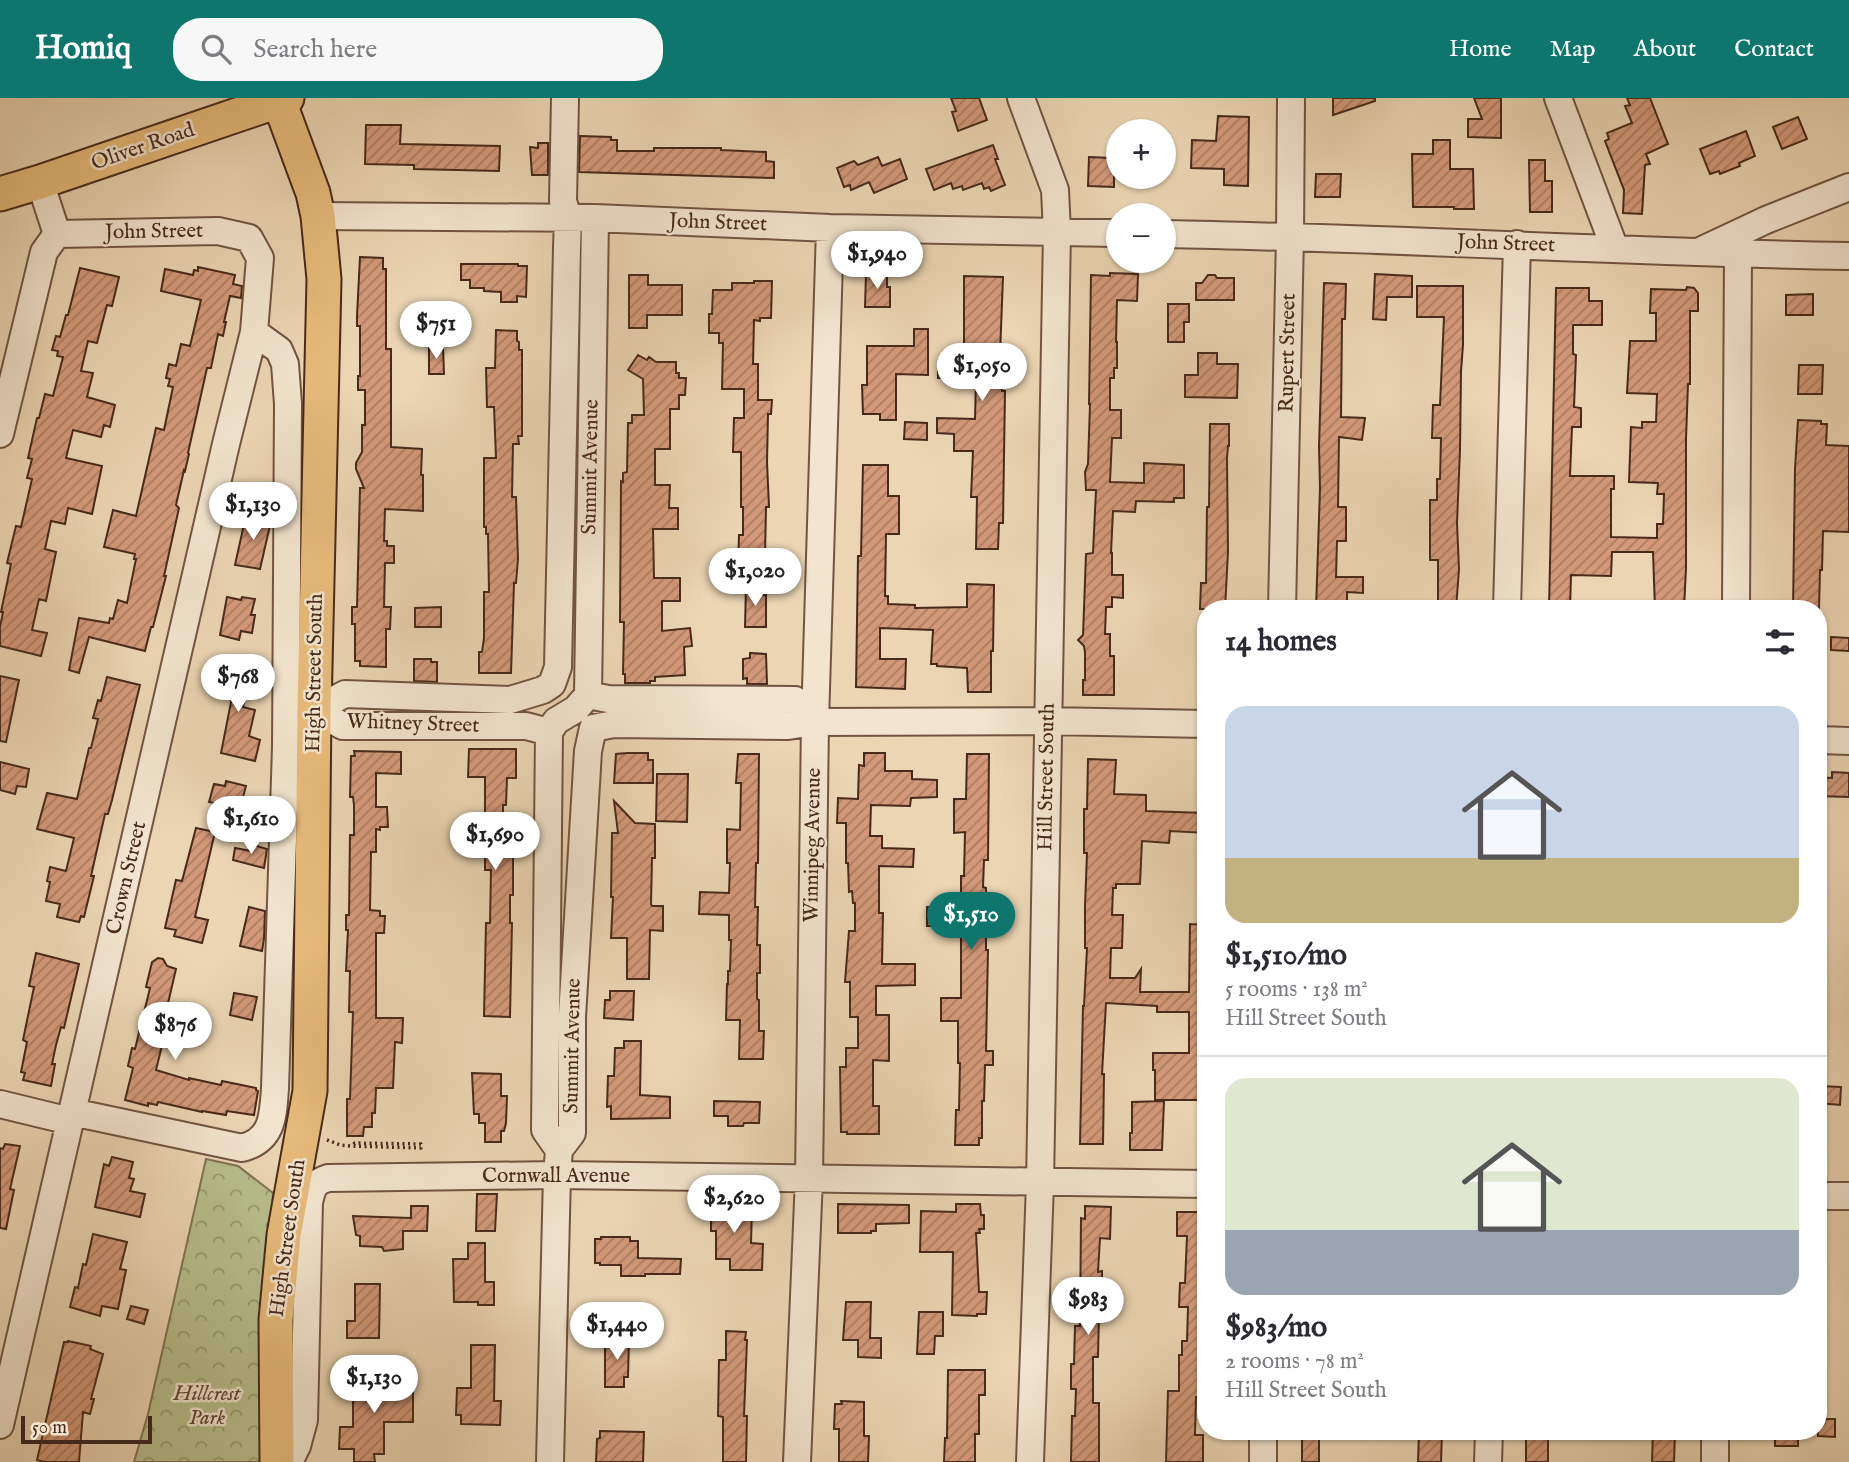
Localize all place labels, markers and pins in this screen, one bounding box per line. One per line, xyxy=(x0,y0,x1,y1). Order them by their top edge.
pin: $1,940 xyxy=(820,232,934,291)
pin: $751 xyxy=(395,302,477,361)
pin: $1,050 xyxy=(925,344,1039,403)
pin: $1,130 xyxy=(196,482,310,542)
pin: $1,020 xyxy=(698,548,812,608)
pin: $768 xyxy=(197,654,279,714)
pin: $1,610 xyxy=(194,796,308,856)
pin: $1,690 xyxy=(438,812,552,872)
pin: $1,510 xyxy=(914,892,1028,952)
pin: $876 xyxy=(134,1002,216,1062)
pin: $2,620 xyxy=(677,1176,791,1235)
pin: $983 xyxy=(1047,1278,1129,1337)
pin: $1,440 xyxy=(560,1302,674,1362)
pin: $1,130 xyxy=(317,1356,431,1415)

